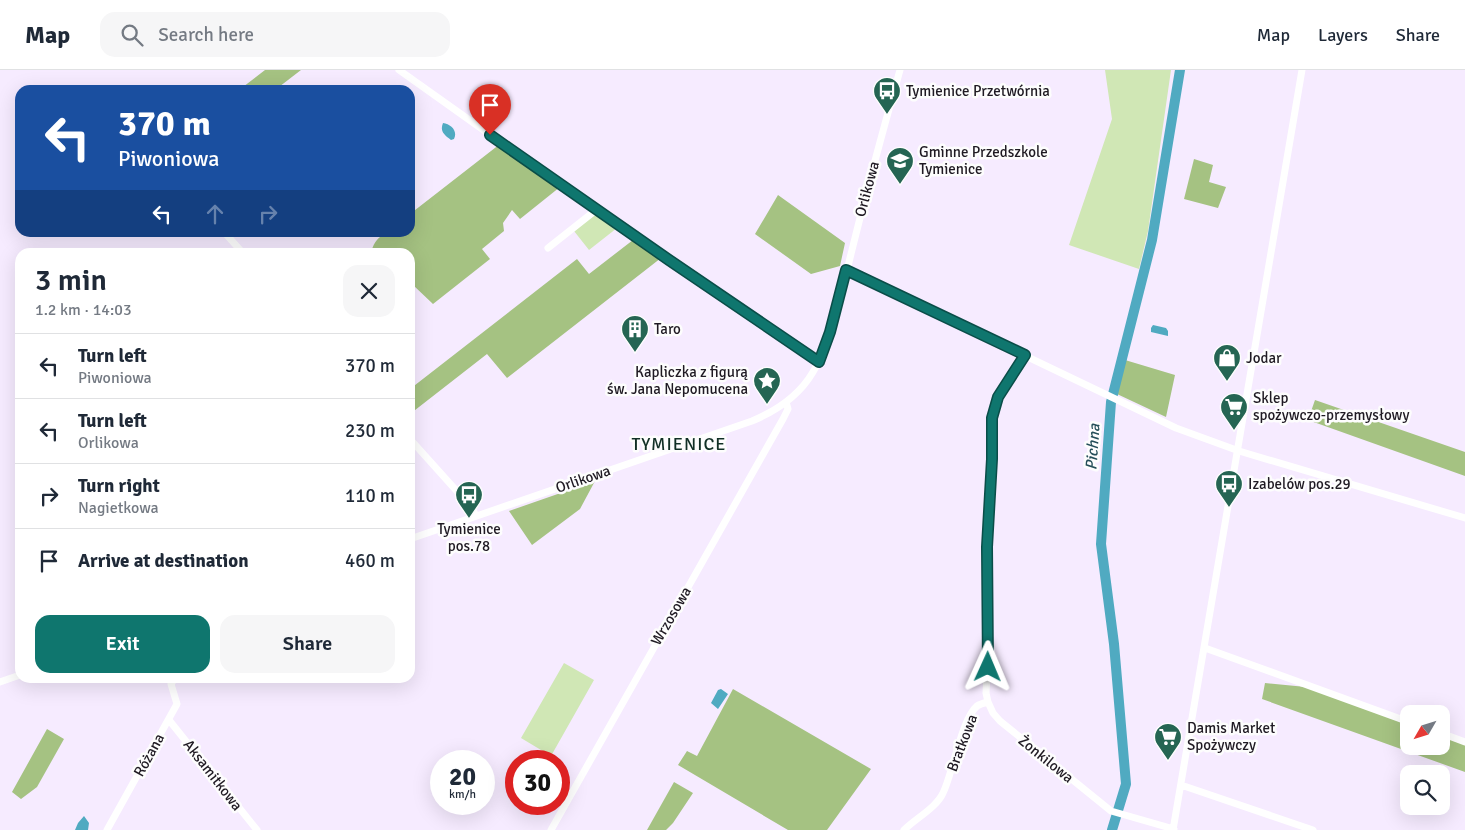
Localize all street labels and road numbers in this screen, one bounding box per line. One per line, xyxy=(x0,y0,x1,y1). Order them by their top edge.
street label: Orlikowa xyxy=(851,159,883,219)
street label: Orlikowa xyxy=(553,461,613,497)
street label: Wrzosowa xyxy=(647,583,695,649)
street label: Bratkowa xyxy=(943,712,981,774)
street label: Różana xyxy=(130,730,168,780)
street label: Żonkilowa xyxy=(1015,731,1077,787)
street label: Aksamitkowa xyxy=(180,736,246,814)

